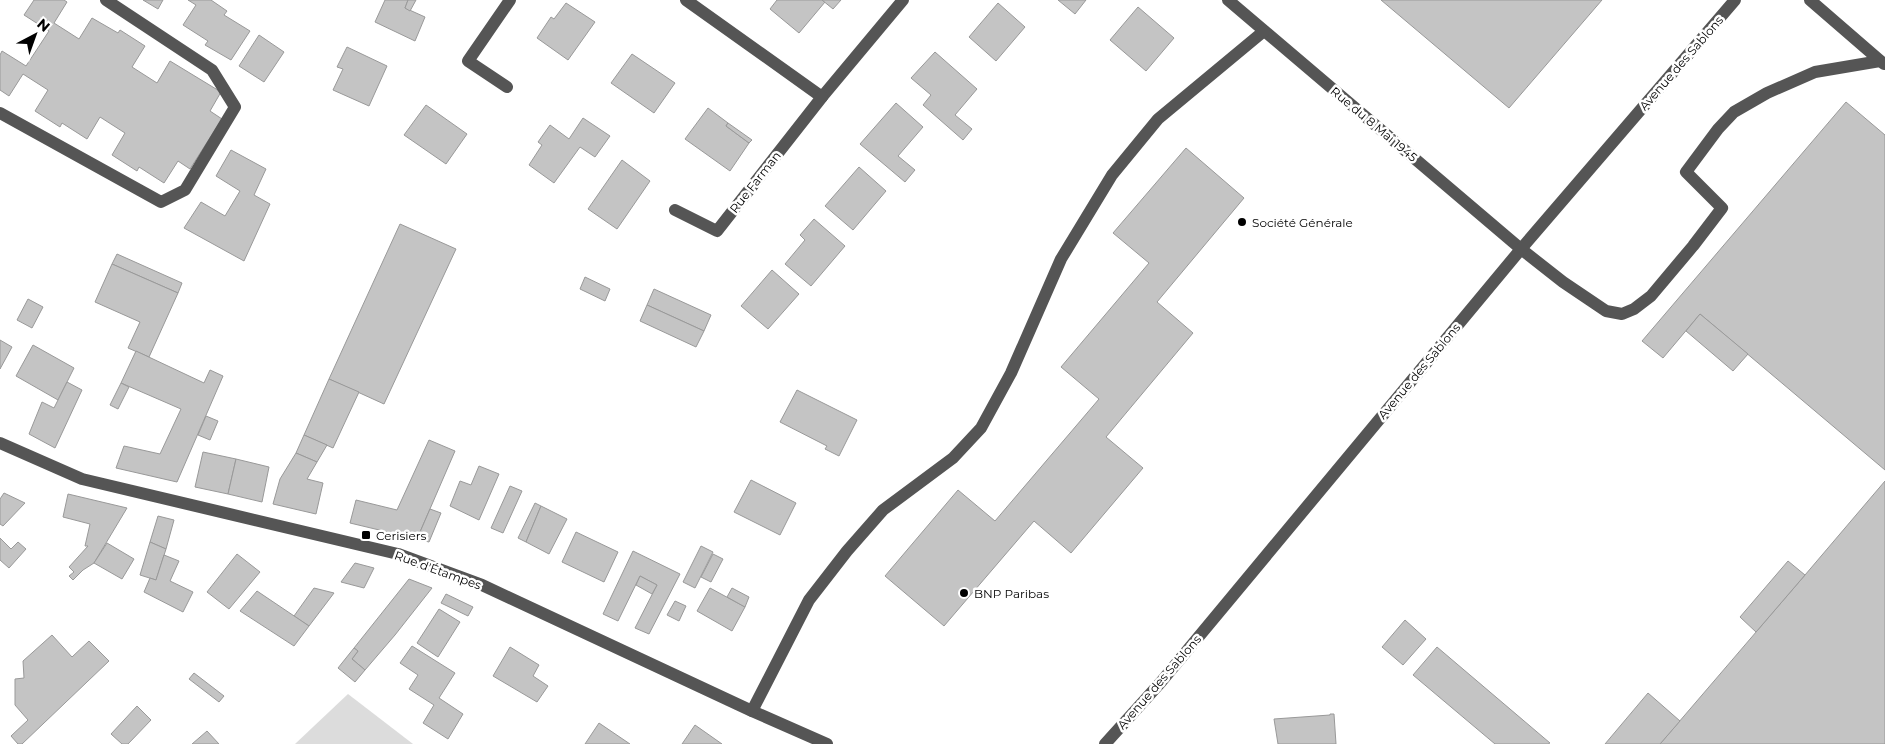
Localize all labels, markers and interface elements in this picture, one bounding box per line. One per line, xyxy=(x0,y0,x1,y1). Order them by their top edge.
north arrow xyxy=(10,10,60,60)
street label: Avenue des Sablons xyxy=(1636,13,1726,113)
text: N xyxy=(33,15,54,36)
street label: Rue du 8 Mai 1945 xyxy=(1328,83,1421,165)
street label: Rue Farman xyxy=(726,148,784,216)
place label: Société Générale xyxy=(1252,215,1353,230)
marker: Société Générale xyxy=(1236,216,1248,228)
street label: Avenue des Sablons xyxy=(1375,320,1463,422)
place label: Cerisiers xyxy=(376,528,427,543)
marker: Cerisiers xyxy=(360,529,372,541)
street label: Rue d'Étampes xyxy=(393,547,484,593)
place label: BNP Paribas xyxy=(974,586,1049,601)
marker: BNP Paribas xyxy=(958,587,970,599)
street label: Avenue des Sablons xyxy=(1114,632,1204,732)

